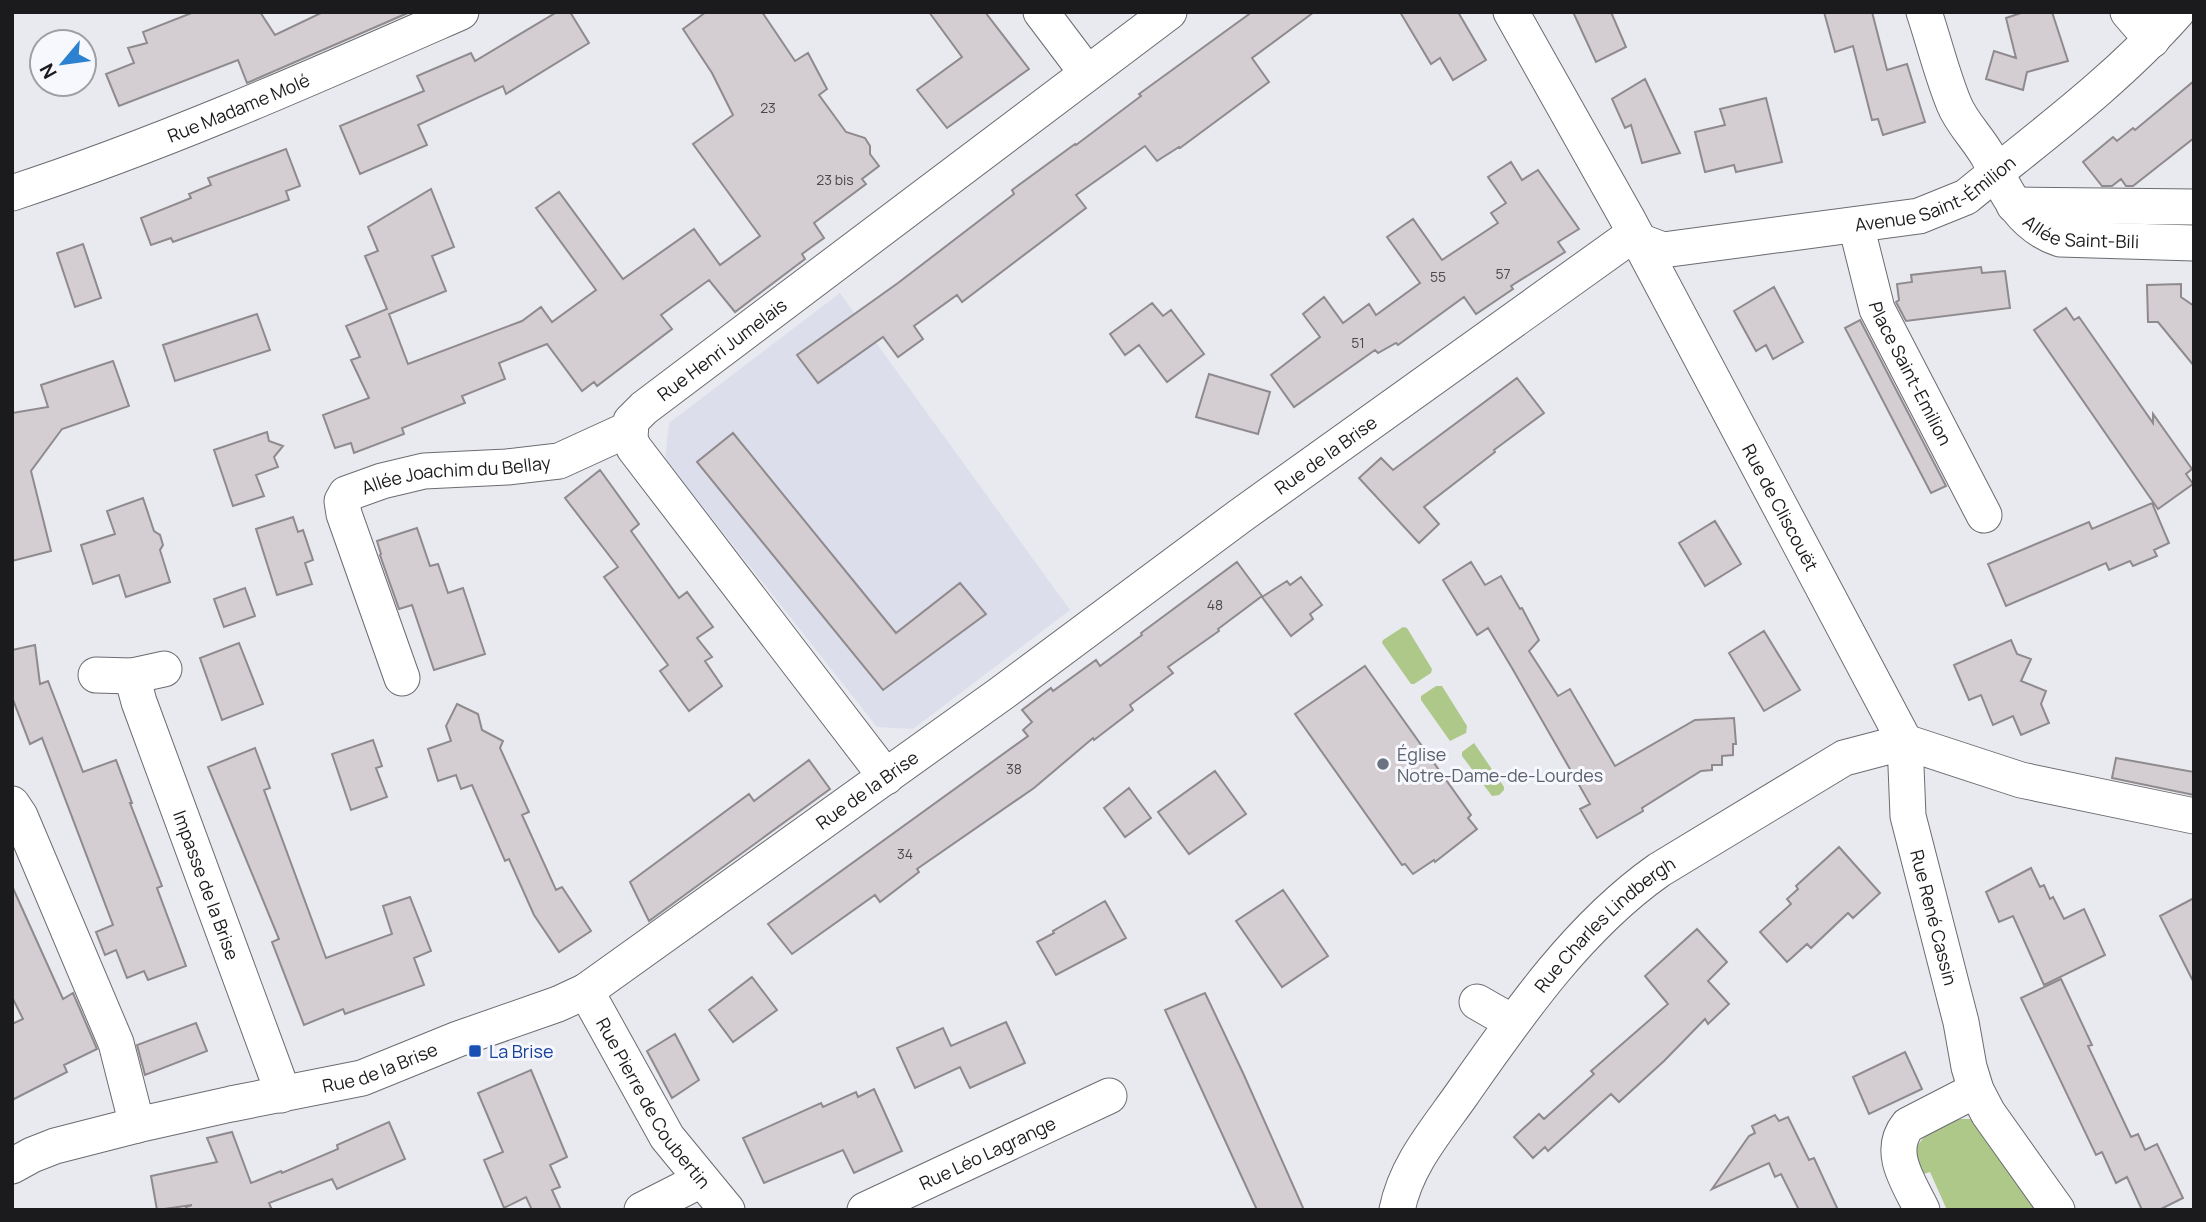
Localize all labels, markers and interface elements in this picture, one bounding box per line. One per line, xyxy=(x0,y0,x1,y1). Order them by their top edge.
north arrow xyxy=(28,28,98,98)
text: N xyxy=(33,59,63,84)
street label: Rue Madame Molé xyxy=(164,68,313,148)
house number: 23 xyxy=(760,98,776,117)
street label: Avenue Saint-Émilion xyxy=(1853,150,2020,236)
house number: 23 bis xyxy=(816,170,854,189)
street label: Allée Saint-Bili xyxy=(2018,209,2139,253)
house number: 57 xyxy=(1495,264,1511,283)
house number: 55 xyxy=(1430,267,1446,286)
street label: Rue Henri Jumelais xyxy=(652,293,791,406)
street label: Place Saint-Emilion xyxy=(1864,299,1958,449)
house number: 51 xyxy=(1351,333,1365,352)
street label: Rue de la Brise xyxy=(1270,410,1382,500)
street label: Rue de Cliscouët xyxy=(1737,440,1824,575)
street label: Allée Joachim du Bellay xyxy=(358,450,552,499)
house number: 48 xyxy=(1207,595,1223,614)
place label: Église Notre-Dame-de-Lourdes xyxy=(1397,742,1603,787)
street label: Rue de la Brise xyxy=(811,745,923,835)
marker: Église Notre-Dame-de-Lourdes xyxy=(1375,756,1391,772)
house number: 38 xyxy=(1006,759,1022,778)
street label: Impasse de la Brise xyxy=(168,807,245,963)
house number: 34 xyxy=(897,844,913,863)
street label: Rue René Cassin xyxy=(1905,847,1963,988)
street label: Rue Charles Lindbergh xyxy=(1529,851,1680,997)
street label: Rue Pierre de Coubertin xyxy=(591,1013,716,1193)
street label: Rue de la Brise xyxy=(320,1037,441,1098)
place label: La Brise xyxy=(489,1039,554,1063)
marker: La Brise xyxy=(467,1043,483,1059)
street label: Rue Léo Lagrange xyxy=(915,1111,1059,1195)

